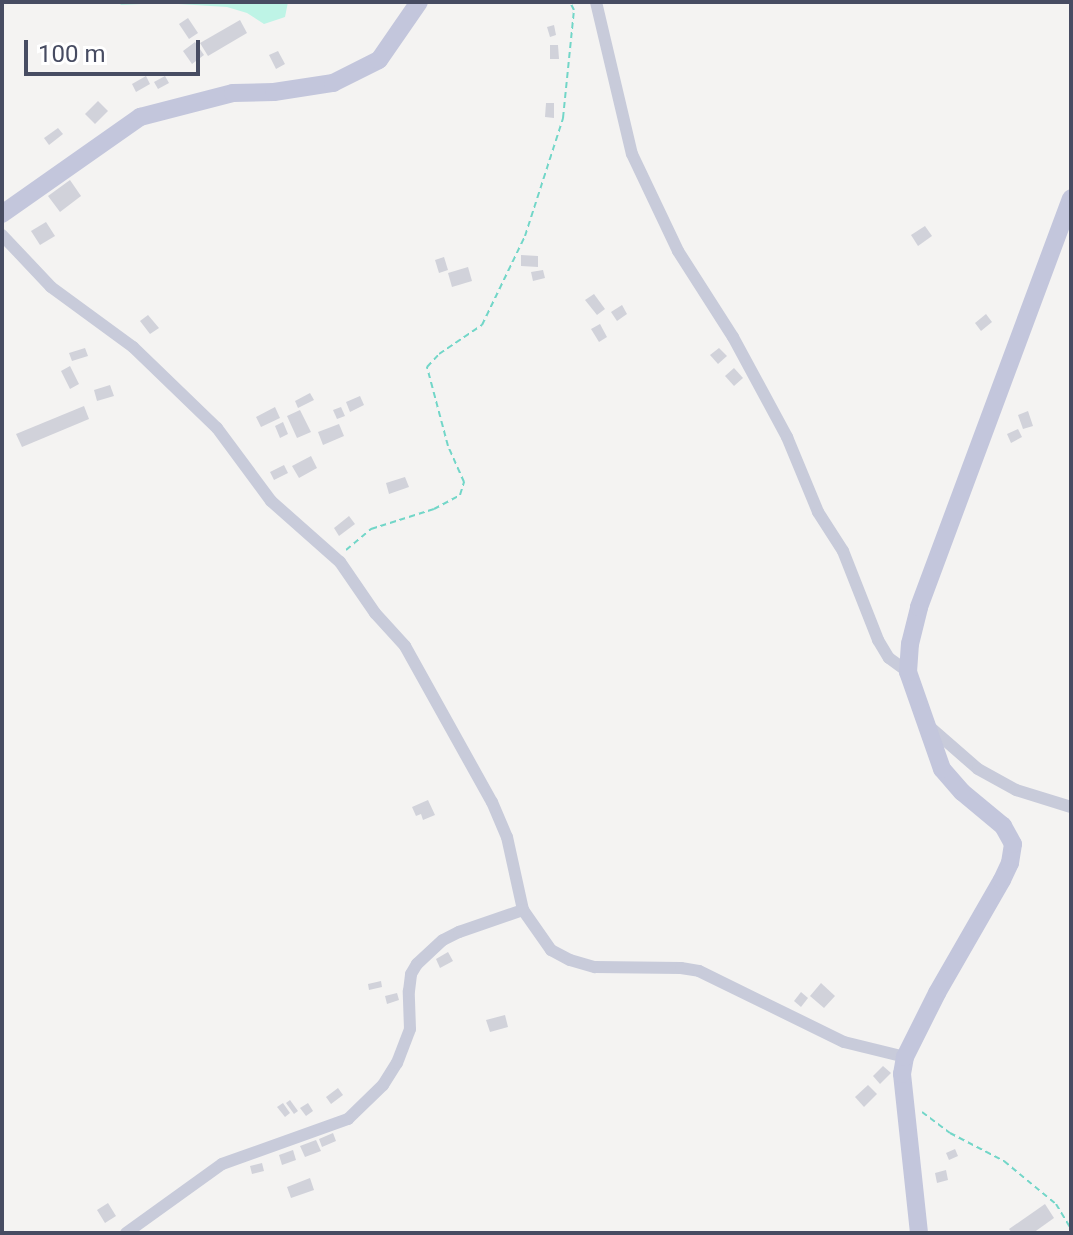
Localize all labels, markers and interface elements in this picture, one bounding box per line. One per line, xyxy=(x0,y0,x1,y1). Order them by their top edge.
scale bar xyxy=(28,24,204,74)
text: 100 m xyxy=(38,40,105,68)

